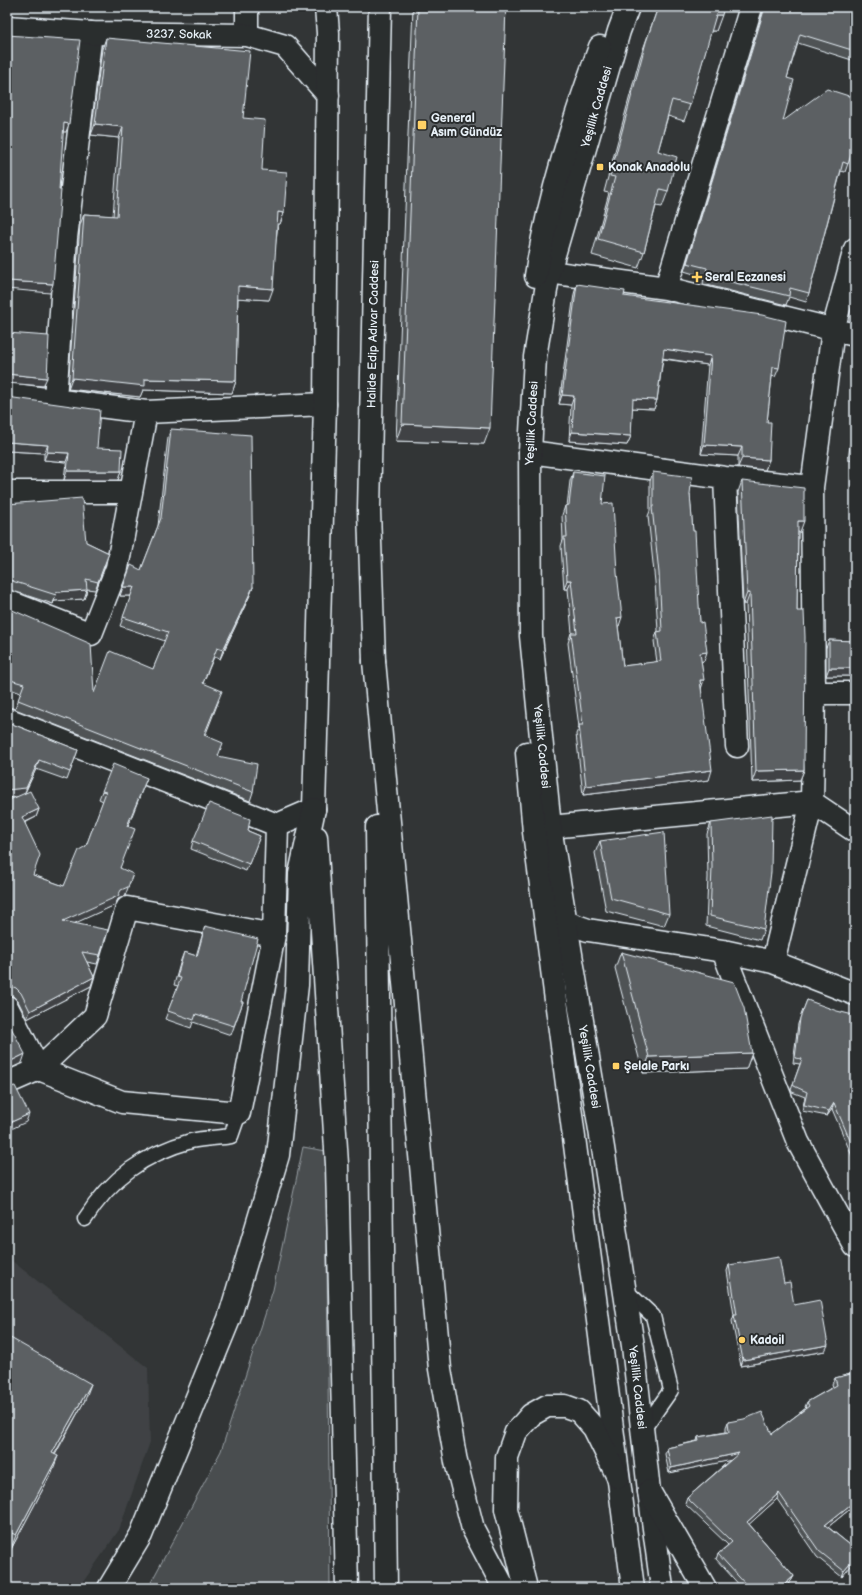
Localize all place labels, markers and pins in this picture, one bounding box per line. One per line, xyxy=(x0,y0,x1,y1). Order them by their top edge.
place label: General Asım Gündüz xyxy=(430,111,502,140)
marker: General Asım Gündüz xyxy=(416,119,428,131)
place label: Konak Anadolu xyxy=(608,160,690,175)
marker: Konak Anadolu xyxy=(595,162,605,172)
place label: Seral Eczanesi xyxy=(705,270,786,285)
marker: Seral Eczanesi xyxy=(692,272,702,282)
place label: Şelale Parkı xyxy=(624,1059,689,1074)
marker: Şelale Parkı xyxy=(611,1061,621,1071)
place label: Kadoil xyxy=(750,1333,784,1348)
marker: Kadoil xyxy=(737,1335,747,1345)

